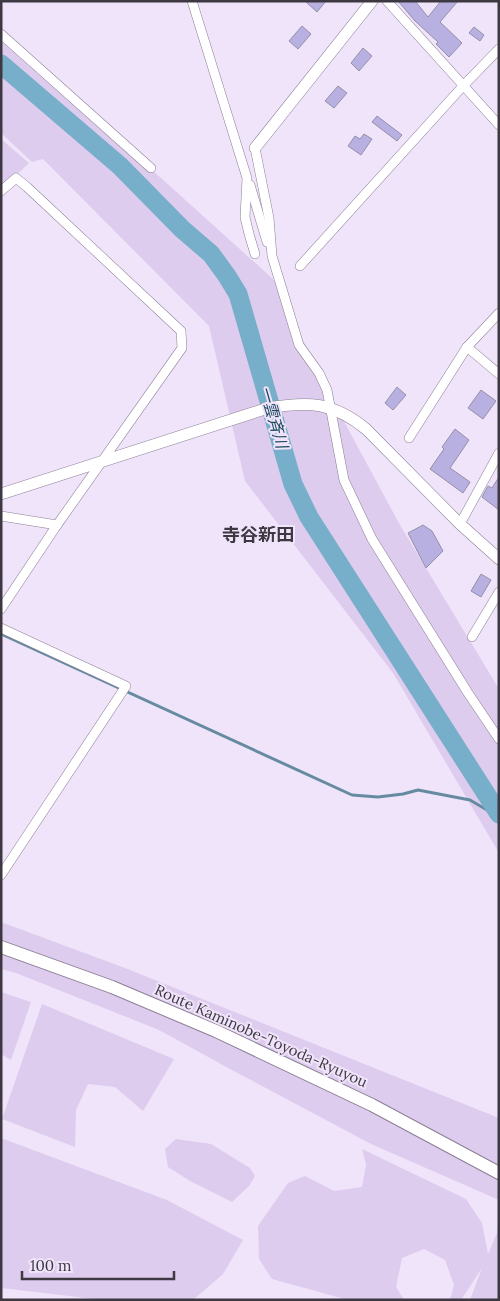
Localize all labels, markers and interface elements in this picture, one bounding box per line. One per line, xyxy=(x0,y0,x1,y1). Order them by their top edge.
water label: 一雲斉川 xyxy=(256,383,293,452)
district label: 寺谷新田 xyxy=(222,523,294,546)
street label: Route Kaminobe-Toyoda-Ryuyou xyxy=(152,980,371,1091)
scale bar xyxy=(22,1248,175,1280)
text: 100 m xyxy=(30,1256,71,1275)

